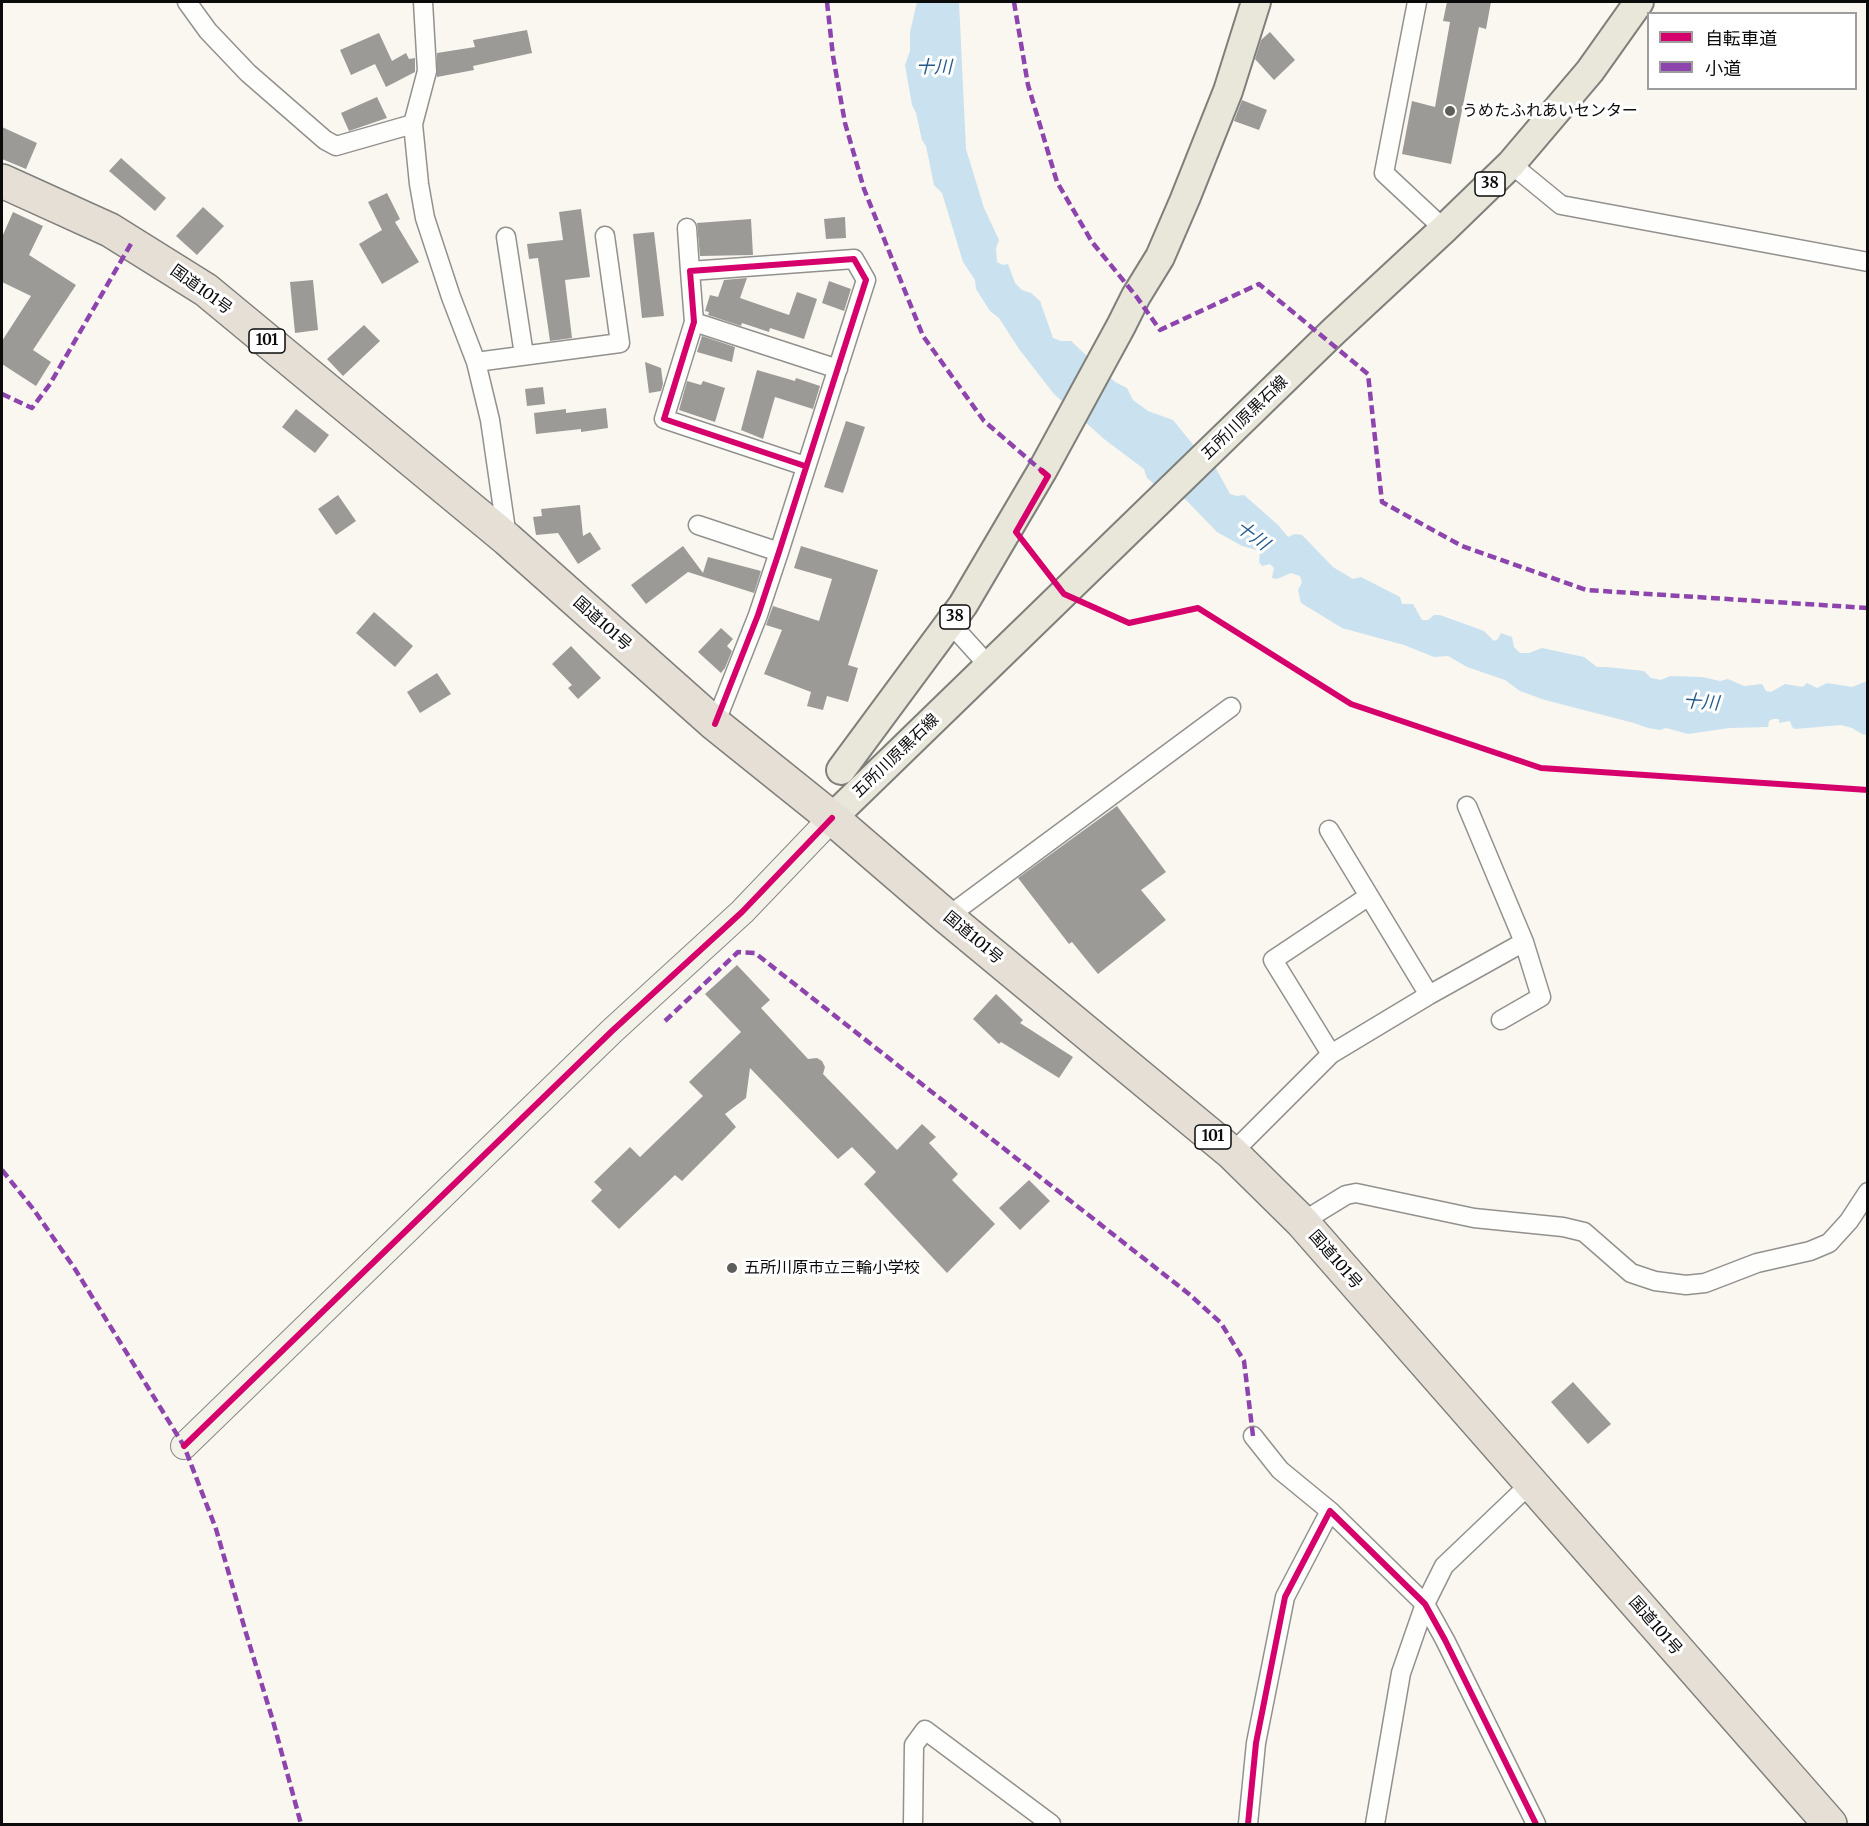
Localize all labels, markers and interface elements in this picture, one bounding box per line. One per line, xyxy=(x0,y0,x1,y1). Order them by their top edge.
legend xyxy=(1647,12,1857,90)
text: 自転車道 xyxy=(1705,27,1777,50)
water label: 十川 xyxy=(916,57,952,79)
text: 小道 xyxy=(1705,57,1741,80)
place label: うめたふれあいセンター xyxy=(1462,101,1638,121)
marker: うめたふれあいセンター xyxy=(1443,104,1457,118)
road number: 38 xyxy=(1475,172,1505,196)
street label: 国道101号 xyxy=(166,261,236,319)
road number: 101 xyxy=(249,329,285,353)
street label: 五所川原黒石線 xyxy=(1198,372,1292,464)
water label: 十川 xyxy=(1231,517,1273,555)
street label: 国道101号 xyxy=(569,593,635,655)
road number: 38 xyxy=(940,605,970,629)
water label: 十川 xyxy=(1682,691,1720,715)
street label: 五所川原黒石線 xyxy=(849,710,943,802)
street label: 国道101号 xyxy=(939,908,1007,968)
road number: 101 xyxy=(1195,1125,1231,1149)
street label: 国道101号 xyxy=(1304,1227,1366,1293)
place label: 五所川原市立三輪小学校 xyxy=(744,1258,920,1278)
marker: 五所川原市立三輪小学校 xyxy=(725,1261,739,1275)
street label: 国道101号 xyxy=(1624,1593,1686,1659)

